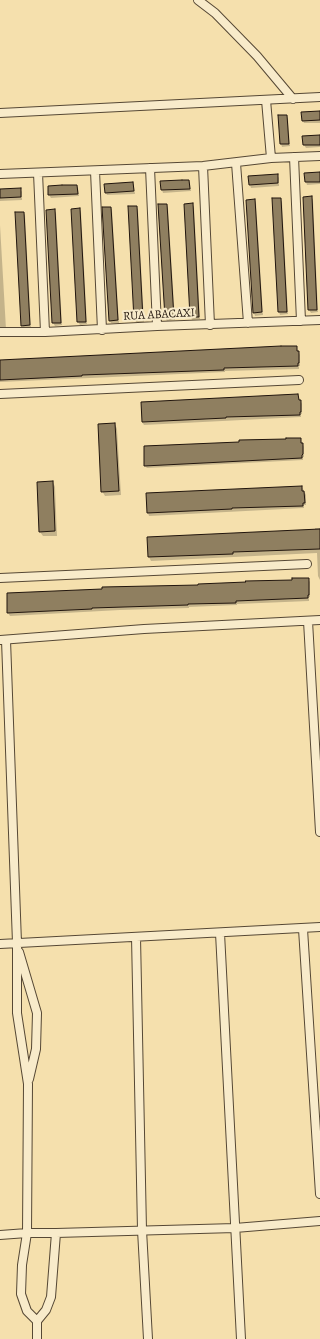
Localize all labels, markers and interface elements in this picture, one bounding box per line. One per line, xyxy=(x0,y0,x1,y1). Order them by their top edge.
street label: RUA ABACAXI xyxy=(123,306,195,324)

